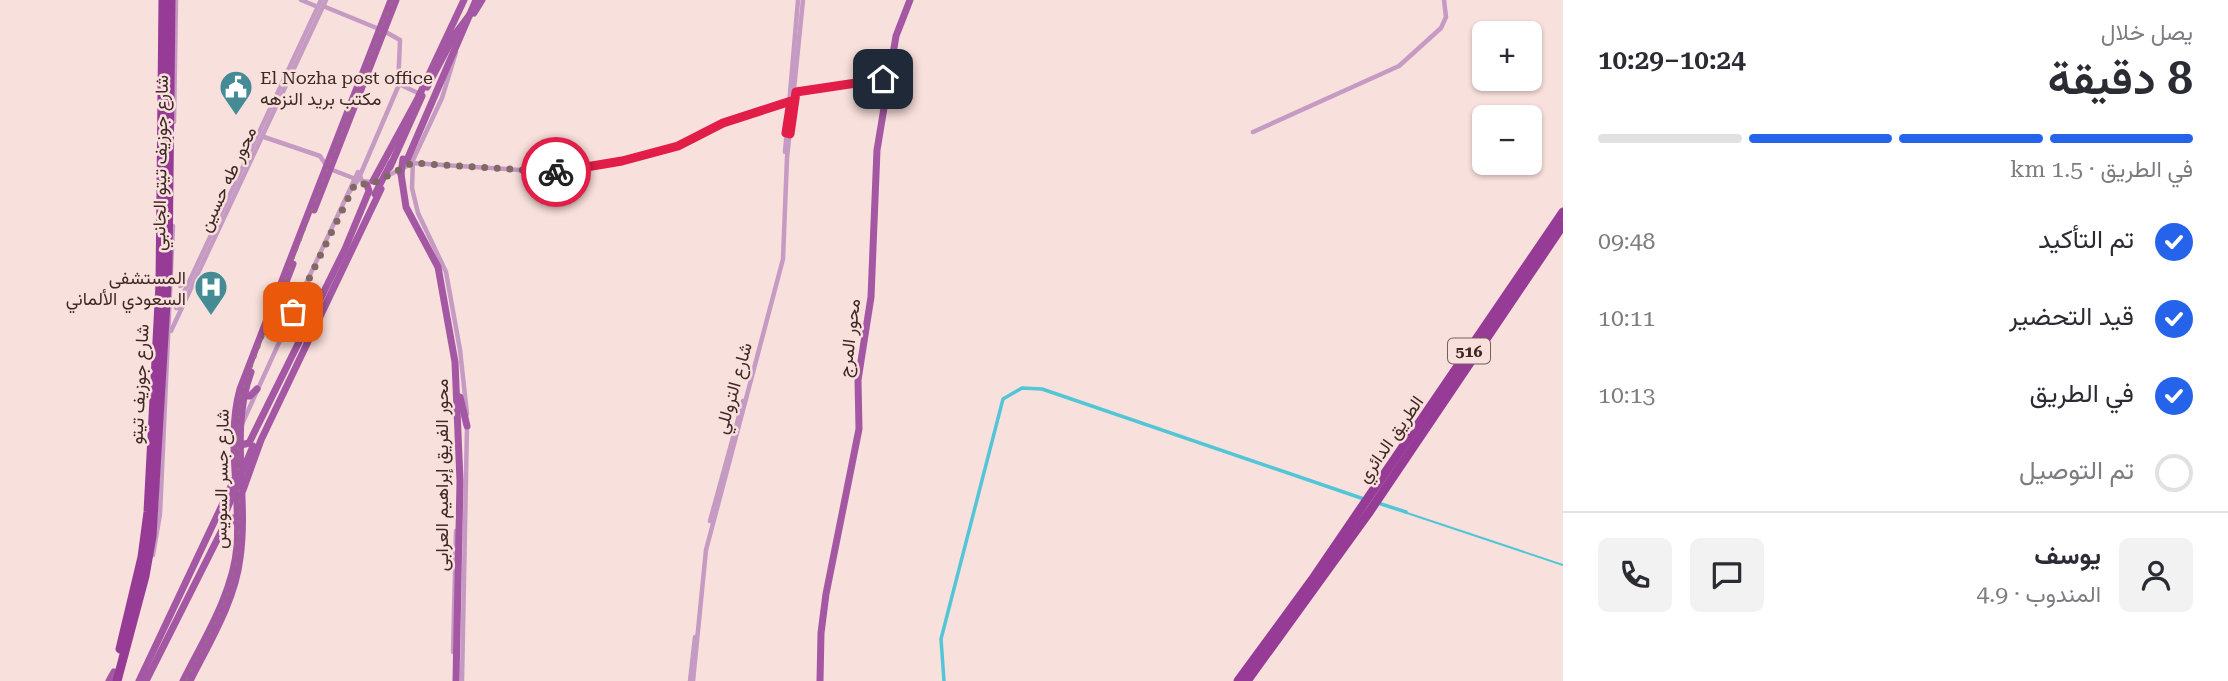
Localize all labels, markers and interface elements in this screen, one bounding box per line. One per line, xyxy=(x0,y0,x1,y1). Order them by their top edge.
text: يصل خلال xyxy=(2101,19,2193,46)
map controls xyxy=(1472,21,1542,175)
button: + xyxy=(1472,21,1542,91)
text: 10:24–10:29 xyxy=(1598,45,1746,75)
pin xyxy=(853,49,913,109)
text: 8 دقيقة xyxy=(2048,51,2193,105)
icon: home xyxy=(864,60,902,98)
place label: El Nozha post office مكتب بريد النزهه xyxy=(260,67,433,110)
public building icon: El Nozha post office مكتب بريد النزهه xyxy=(217,68,255,117)
street label: شارع جوزيف تيتو الجانبي xyxy=(148,75,177,251)
button: − xyxy=(1472,105,1542,175)
street label: محور طه حسين xyxy=(193,123,261,235)
courier xyxy=(521,137,591,207)
icon: bike xyxy=(537,153,575,191)
text: في الطريق · 1.5 km xyxy=(2010,156,2193,183)
icon: check xyxy=(2155,223,2193,261)
text: تم التأكيد xyxy=(2038,224,2134,254)
text: 09:48 xyxy=(1598,228,1655,255)
place label: المستشفى السعودي الألماني xyxy=(66,267,186,314)
hospital icon: المستشفى السعودي الألماني xyxy=(192,268,230,317)
pin xyxy=(263,282,323,342)
icon: bag xyxy=(274,293,312,331)
street label: محور المرج xyxy=(834,297,866,379)
icon: check xyxy=(2155,300,2193,338)
text: قيد التحضير xyxy=(2009,301,2134,331)
text: 10:11 xyxy=(1598,305,1655,332)
street label: شارع جوزيف تيتو xyxy=(125,323,155,445)
road number: 516 xyxy=(1448,338,1490,364)
street label: شارع التروللي xyxy=(710,340,761,437)
icon: check xyxy=(2155,377,2193,415)
text: في الطريق xyxy=(2029,378,2134,408)
street label: محور الفريق إبراهيم العرابى xyxy=(431,379,454,571)
text: 10:13 xyxy=(1598,382,1655,409)
street label: الطريق الدائري xyxy=(1352,392,1432,489)
street label: شارع جسر السويس xyxy=(209,409,235,549)
text: تم التوصيل xyxy=(2019,455,2134,485)
button: phone xyxy=(1598,538,1672,612)
button: chat xyxy=(1690,538,1764,612)
button: person xyxy=(2119,538,2193,612)
text: يوسف xyxy=(2034,540,2101,570)
text: المندوب · 4.9 xyxy=(1976,581,2101,608)

